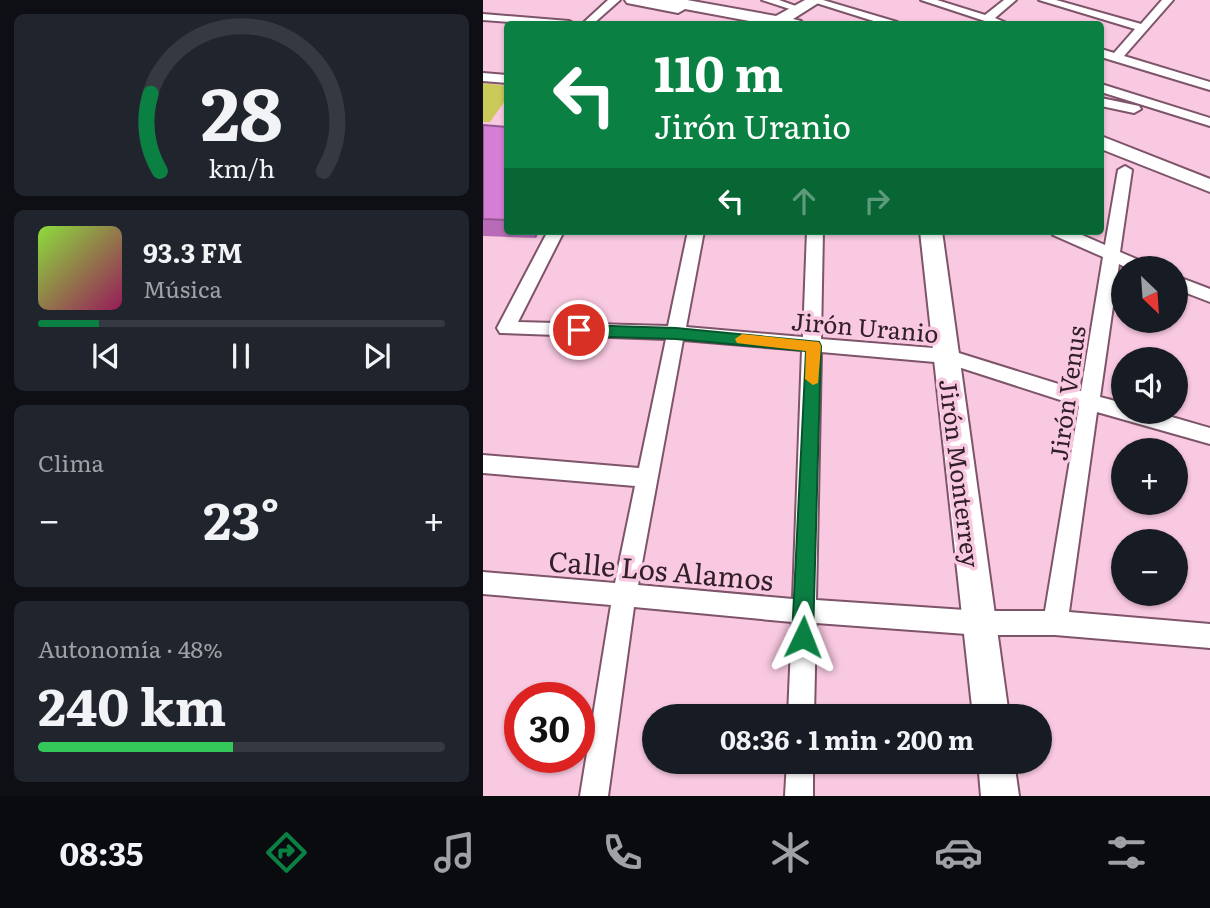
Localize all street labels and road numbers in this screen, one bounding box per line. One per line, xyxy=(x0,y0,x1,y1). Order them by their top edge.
street label: Jirón Uranio xyxy=(790,302,940,350)
street label: Jirón Venus xyxy=(1039,323,1093,463)
street label: Jirón Monterrey xyxy=(932,377,990,569)
street label: Calle Los Alamos xyxy=(547,538,775,600)

